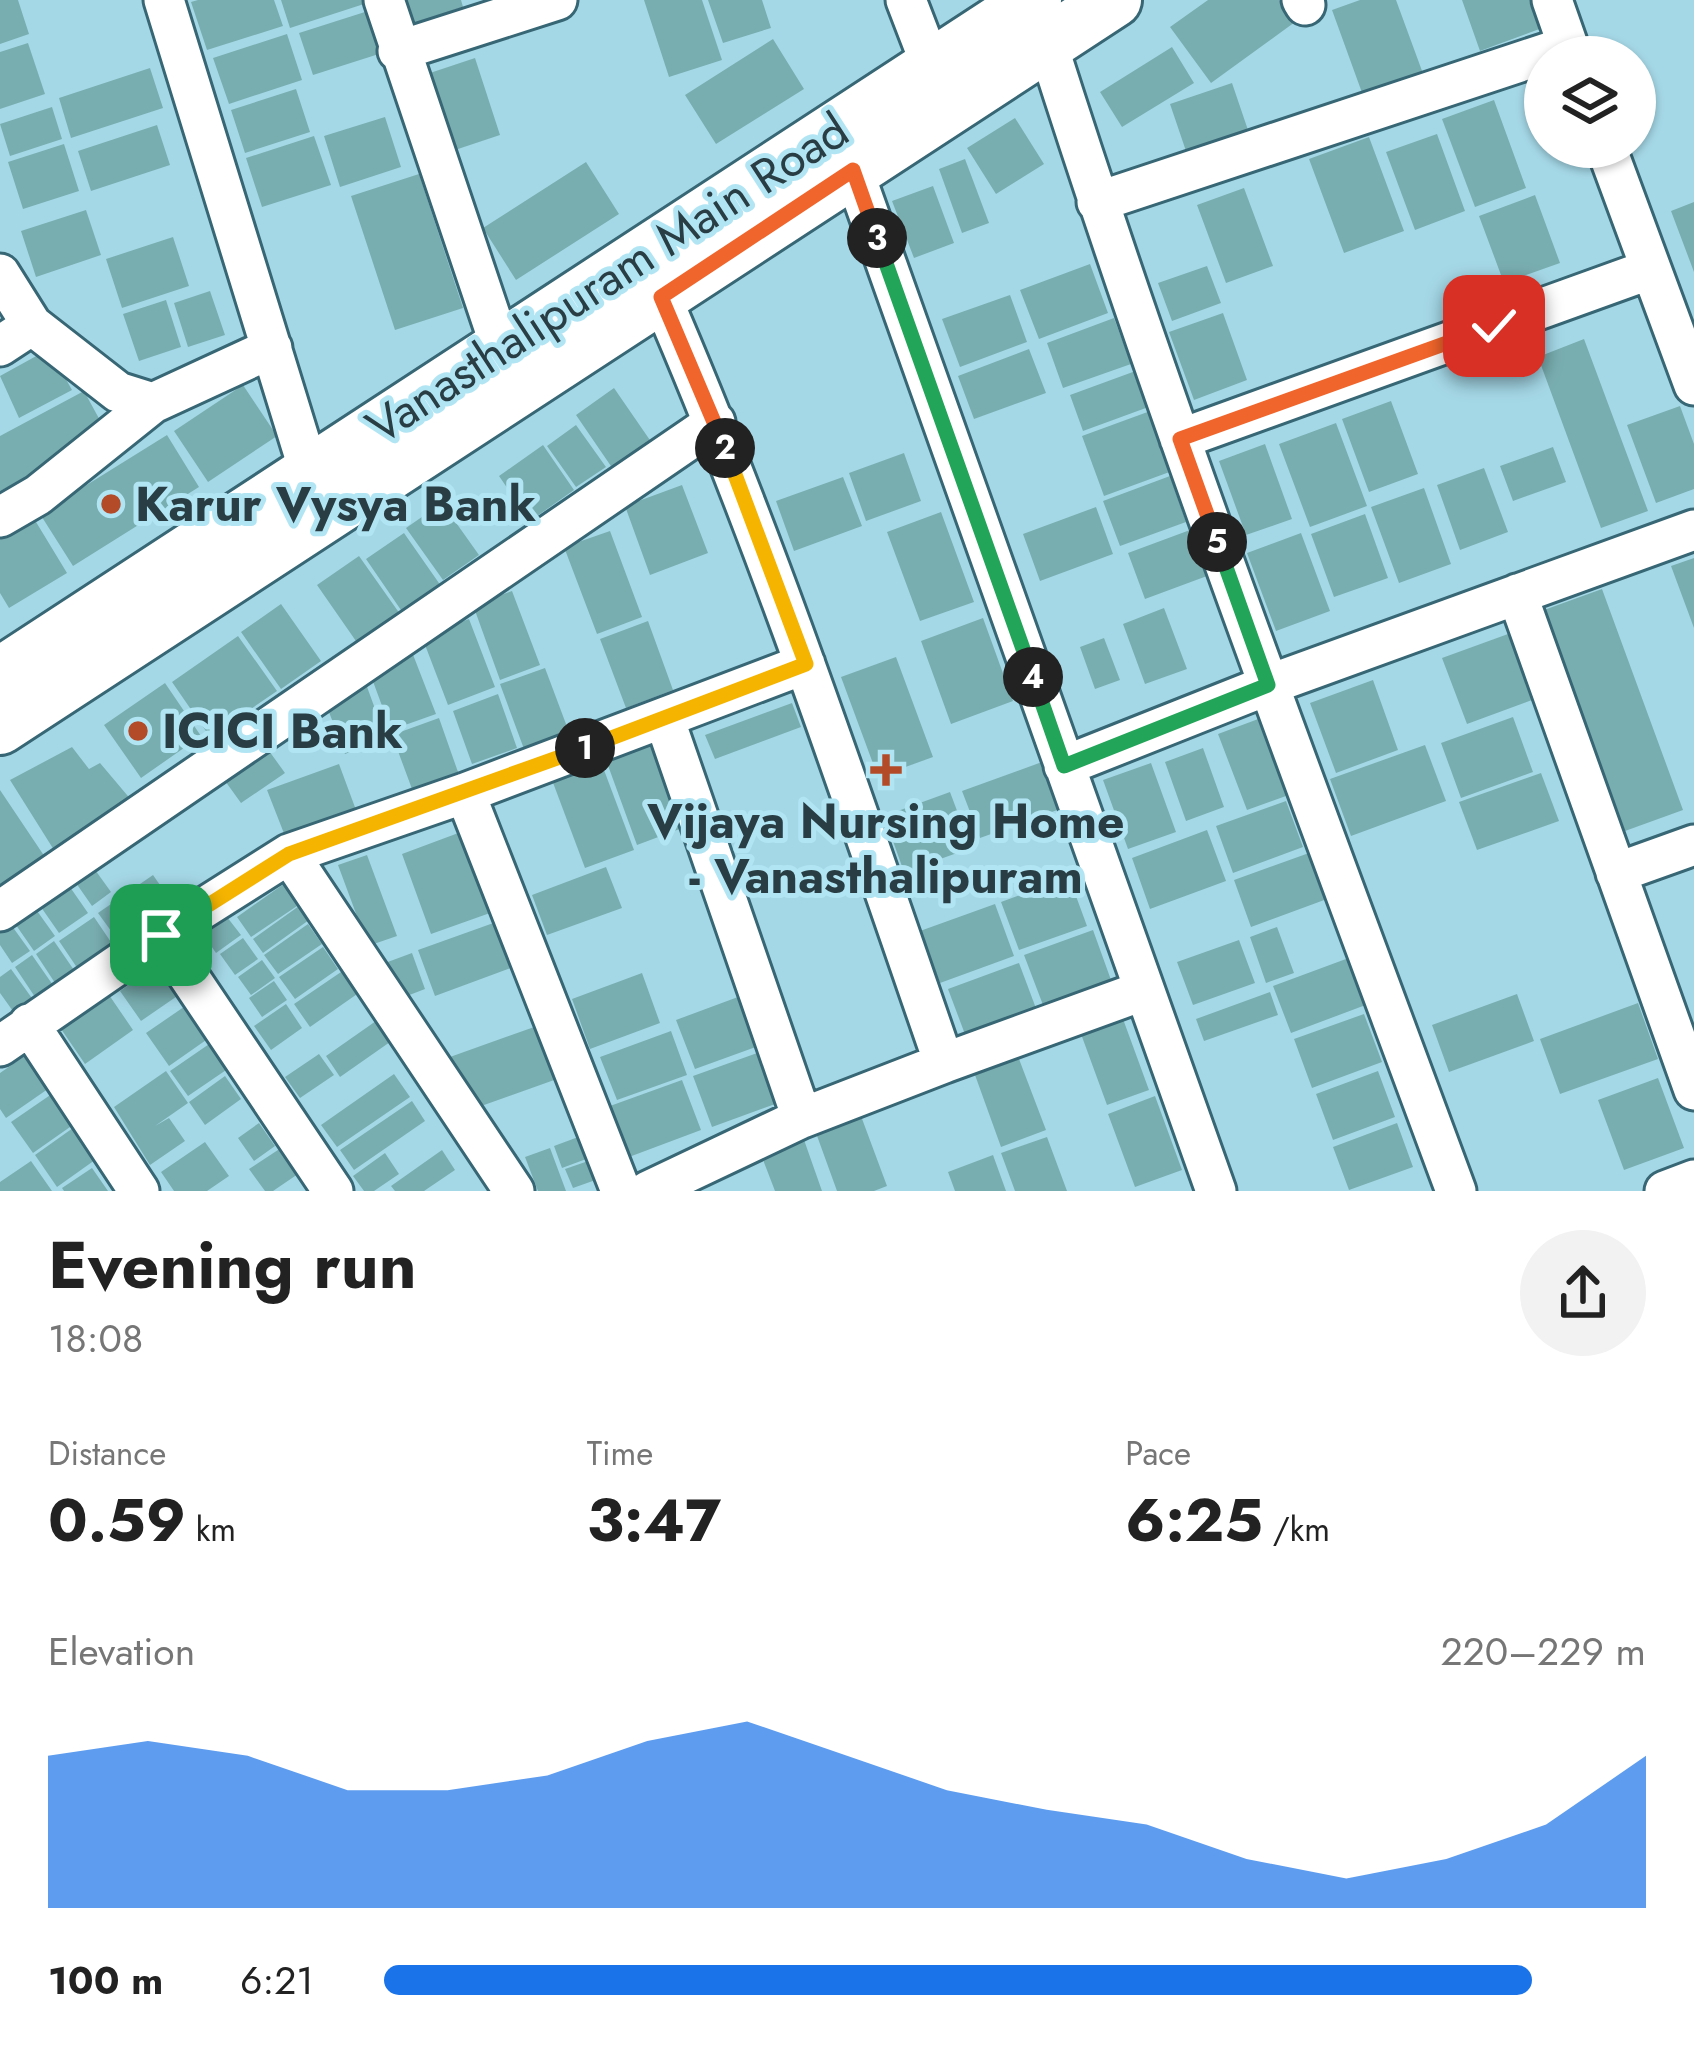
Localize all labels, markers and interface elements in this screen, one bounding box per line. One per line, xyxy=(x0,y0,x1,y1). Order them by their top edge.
map controls xyxy=(1524,36,1656,168)
button: layers xyxy=(1524,36,1656,168)
street label: Vanasthalipuram Main Road xyxy=(353,96,862,461)
pin: 3 xyxy=(847,208,907,268)
text: 3 xyxy=(867,214,887,261)
pin xyxy=(1443,275,1545,377)
icon: check xyxy=(1461,293,1527,359)
pin: 2 xyxy=(695,418,755,478)
text: 2 xyxy=(714,424,736,471)
place label: Karur Vysya Bank xyxy=(135,470,536,539)
marker: Karur Vysya Bank xyxy=(98,491,124,517)
pin: 5 xyxy=(1187,512,1247,572)
text: 5 xyxy=(1206,518,1228,565)
pin: 4 xyxy=(1003,647,1063,707)
text: 4 xyxy=(1021,653,1045,700)
place label: ICICI Bank xyxy=(162,697,403,766)
marker: ICICI Bank xyxy=(125,718,151,744)
pin: 1 xyxy=(555,718,615,778)
text: 1 xyxy=(577,724,593,771)
marker: Vijaya Nursing Home - Vanasthalipuram xyxy=(870,754,902,786)
place label: Vijaya Nursing Home - Vanasthalipuram xyxy=(646,787,1125,911)
pin xyxy=(110,884,212,986)
icon: arrive xyxy=(128,902,194,968)
text: Evening run xyxy=(48,1217,417,1313)
button: share xyxy=(1520,1230,1646,1356)
text: 18:08 xyxy=(48,1310,143,1367)
text: Distance xyxy=(48,1430,166,1477)
text: Time xyxy=(587,1430,653,1477)
text: Pace xyxy=(1125,1430,1191,1477)
text: 0.59 xyxy=(48,1477,186,1564)
text: 3:47 xyxy=(587,1477,721,1564)
text: 6:25 xyxy=(1125,1477,1263,1564)
text: km xyxy=(186,1506,236,1553)
text: /km xyxy=(1263,1506,1330,1553)
text: Elevation xyxy=(48,1623,195,1680)
text: 220–229 m xyxy=(1440,1623,1646,1680)
text: 100 m xyxy=(48,1952,163,2009)
text: 6:21 xyxy=(240,1952,314,2009)

